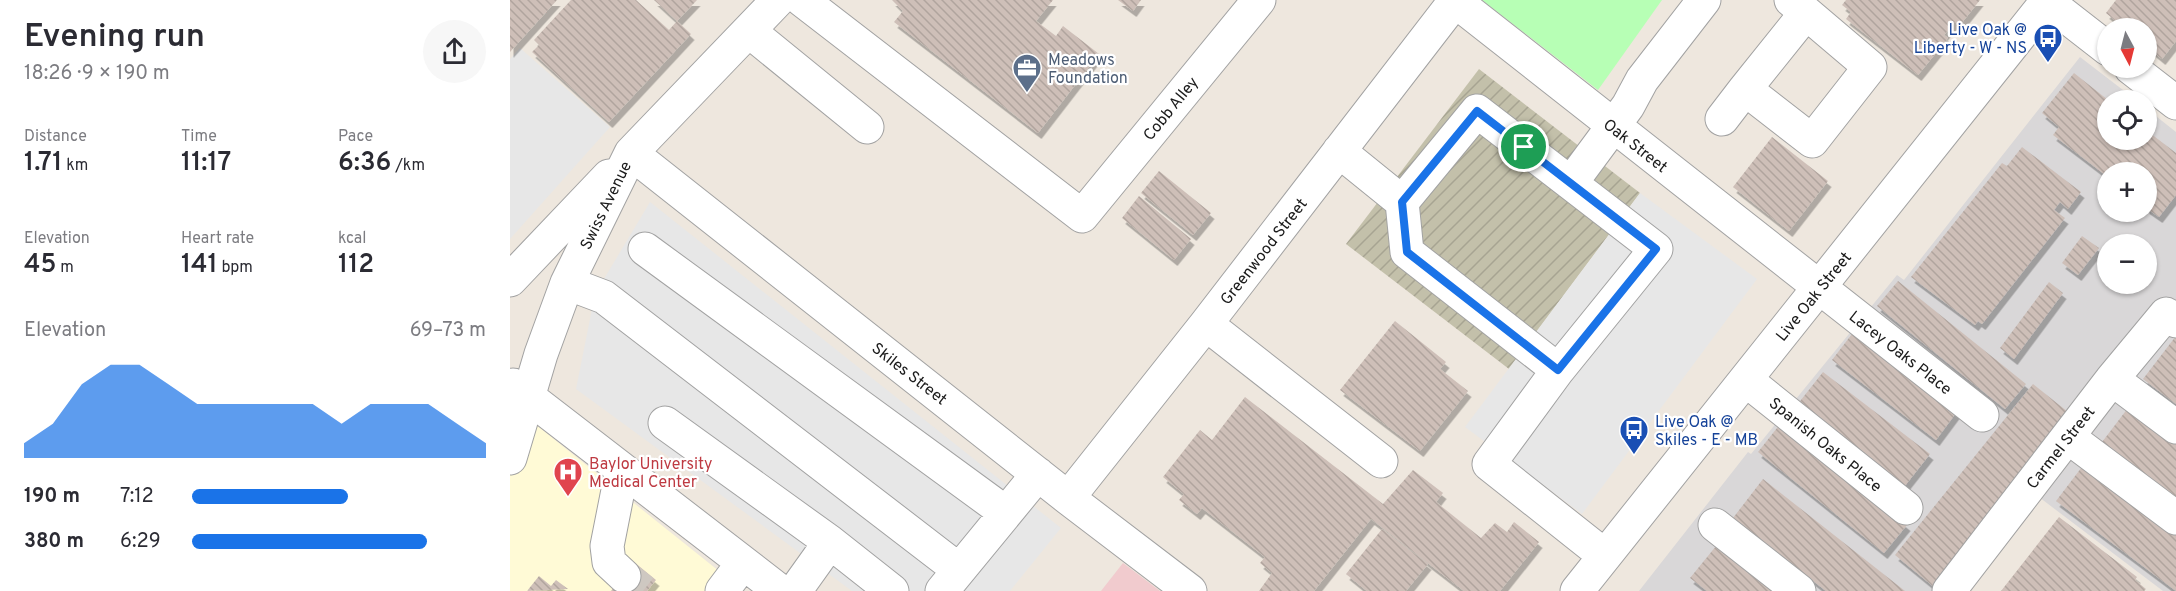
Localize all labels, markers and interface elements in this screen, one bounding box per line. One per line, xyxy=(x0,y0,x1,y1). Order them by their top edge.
text: Evening run xyxy=(24,17,205,59)
north arrow xyxy=(2097,18,2157,78)
map controls xyxy=(2097,18,2157,294)
button: share xyxy=(423,20,486,83)
place label: Live Oak @ Liberty - W - NS xyxy=(1914,21,2027,59)
bus stop icon: Live Oak @ Liberty - W - NS xyxy=(2032,22,2064,64)
place label: Meadows Foundation xyxy=(1048,51,1128,89)
office icon: Meadows Foundation xyxy=(1011,52,1043,94)
text: 18:26 · 9 × 190 m xyxy=(24,61,170,87)
street label: Cobb Alley xyxy=(1140,73,1203,145)
button: locate xyxy=(2097,90,2157,150)
street label: Oak Street xyxy=(1599,115,1671,178)
pin xyxy=(1498,121,1549,172)
text: Distance xyxy=(24,127,87,147)
text: Time xyxy=(181,127,217,147)
text: Pace xyxy=(338,127,373,147)
icon: arrive xyxy=(1507,130,1540,163)
text: 1.71 xyxy=(24,147,62,180)
text: 11:17 xyxy=(181,147,231,180)
text: 6:36 xyxy=(338,147,391,180)
text: km xyxy=(62,156,88,176)
text: /km xyxy=(391,156,425,176)
street label: Swiss Avenue xyxy=(577,158,637,253)
button: + xyxy=(2097,162,2157,222)
street label: Greenwood Street xyxy=(1217,195,1312,310)
text: Elevation xyxy=(24,229,90,249)
text: Heart rate xyxy=(181,229,254,249)
text: kcal xyxy=(338,229,366,249)
button: − xyxy=(2097,234,2157,294)
street label: Live Oak Street xyxy=(1772,248,1857,346)
text: 45 xyxy=(24,249,57,282)
text: 141 xyxy=(181,249,218,282)
text: 112 xyxy=(338,249,374,282)
text: m xyxy=(57,258,74,278)
text: bpm xyxy=(218,258,253,278)
street label: Lacey Oaks Place xyxy=(1844,307,1955,400)
text: Elevation xyxy=(24,318,106,344)
text: 69–73 m xyxy=(410,318,486,344)
street label: Skiles Street xyxy=(867,339,950,410)
street label: Spanish Oaks Place xyxy=(1764,394,1885,497)
street label: Carmel Street xyxy=(2023,403,2100,494)
place label: Live Oak @ Skiles - E - MB xyxy=(1655,413,1758,451)
bus stop icon: Live Oak @ Skiles - E - MB xyxy=(1618,414,1650,456)
place label: Baylor University Medical Center xyxy=(589,455,712,493)
hospital icon: Baylor University Medical Center xyxy=(552,456,584,498)
text: 190 m xyxy=(24,484,80,510)
text: 7:12 xyxy=(120,484,154,510)
text: 380 m xyxy=(24,529,84,555)
text: 6:29 xyxy=(120,529,161,555)

